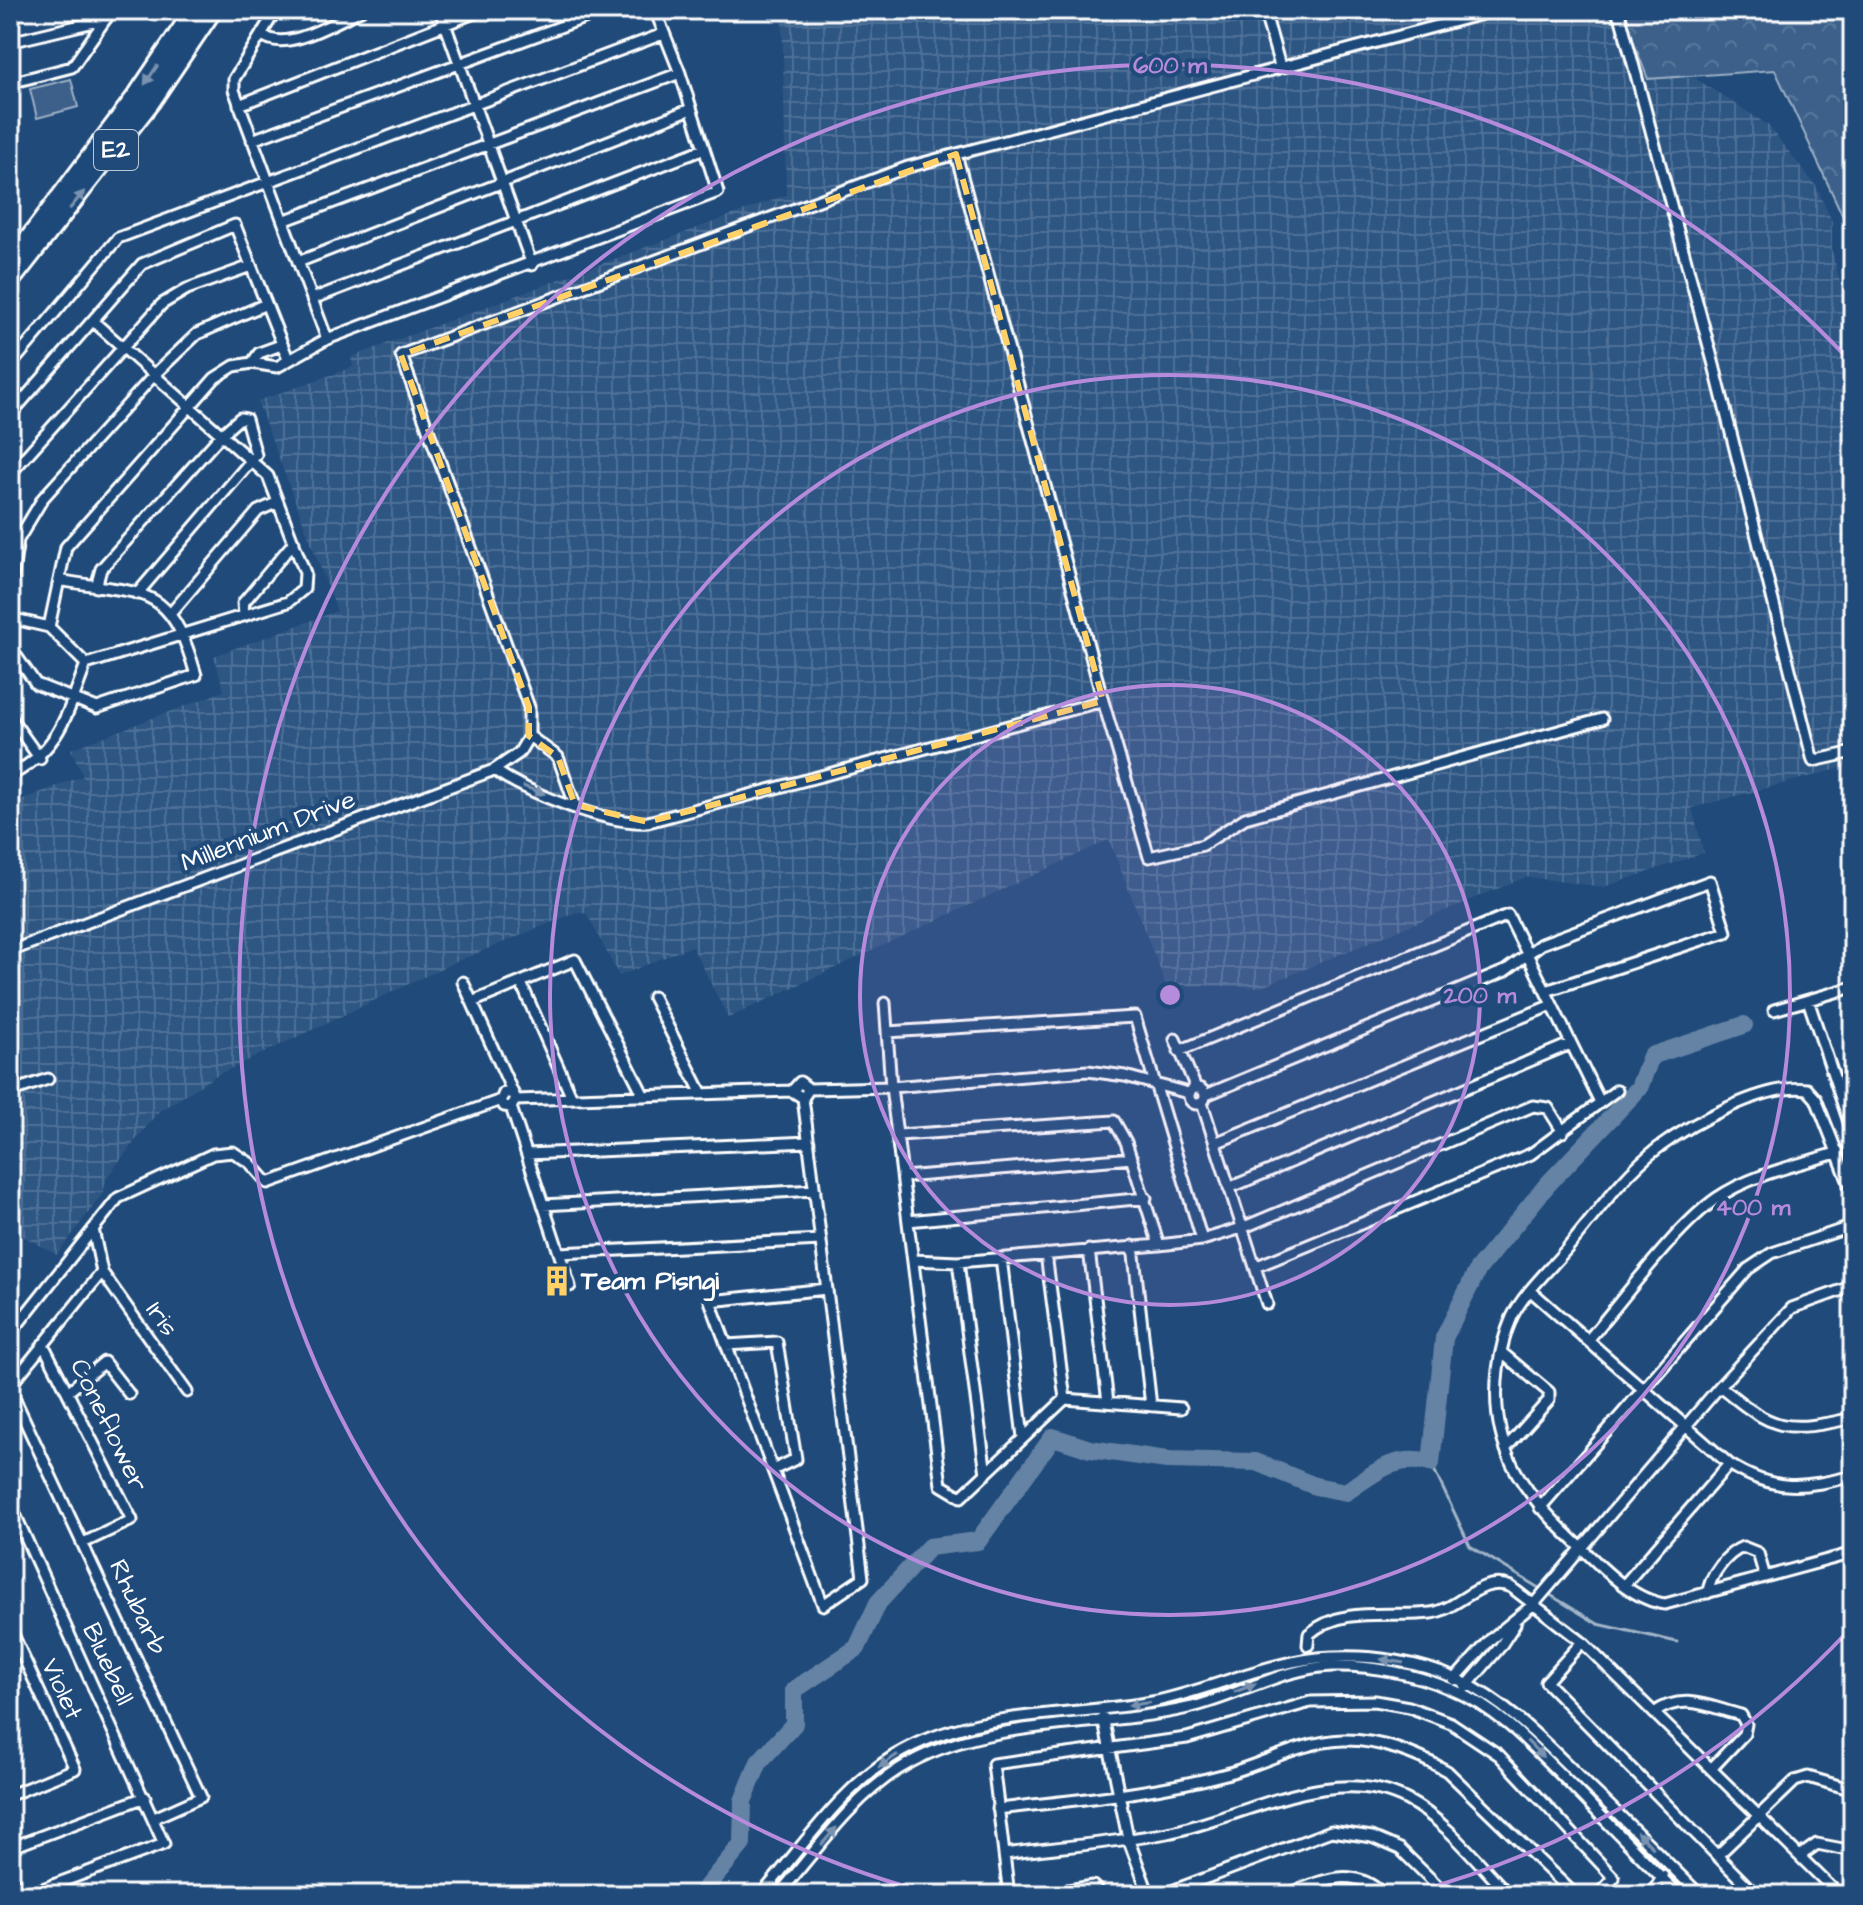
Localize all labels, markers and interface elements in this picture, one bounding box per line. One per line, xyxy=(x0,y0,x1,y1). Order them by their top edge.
text: 600 m xyxy=(1133,49,1207,83)
one-way arrow xyxy=(143,64,158,85)
road number: E2 xyxy=(94,130,138,170)
one-way arrow xyxy=(68,190,85,210)
street label: Millennium Drive xyxy=(176,781,360,881)
one-way arrow xyxy=(522,784,546,797)
text: 200 m xyxy=(1443,979,1516,1013)
centre of rings xyxy=(1156,981,1184,1009)
text: 400 m xyxy=(1716,1191,1791,1225)
place label: Team Pisngi xyxy=(580,1263,719,1302)
building icon: Team Pisngi xyxy=(540,1264,574,1298)
street label: Iris xyxy=(137,1294,187,1344)
street label: Coneflower xyxy=(61,1353,157,1497)
street label: Rhubarb xyxy=(100,1553,176,1661)
street label: Bluebell xyxy=(73,1617,143,1711)
street label: Violet xyxy=(32,1653,92,1726)
one-way arrow xyxy=(1379,1654,1404,1667)
one-way arrow xyxy=(1233,1681,1257,1694)
one-way arrow xyxy=(1126,1698,1151,1711)
one-way arrow xyxy=(1525,1739,1544,1758)
one-way arrow xyxy=(878,1753,899,1768)
one-way arrow xyxy=(820,1827,838,1846)
one-way arrow xyxy=(1636,1831,1655,1850)

